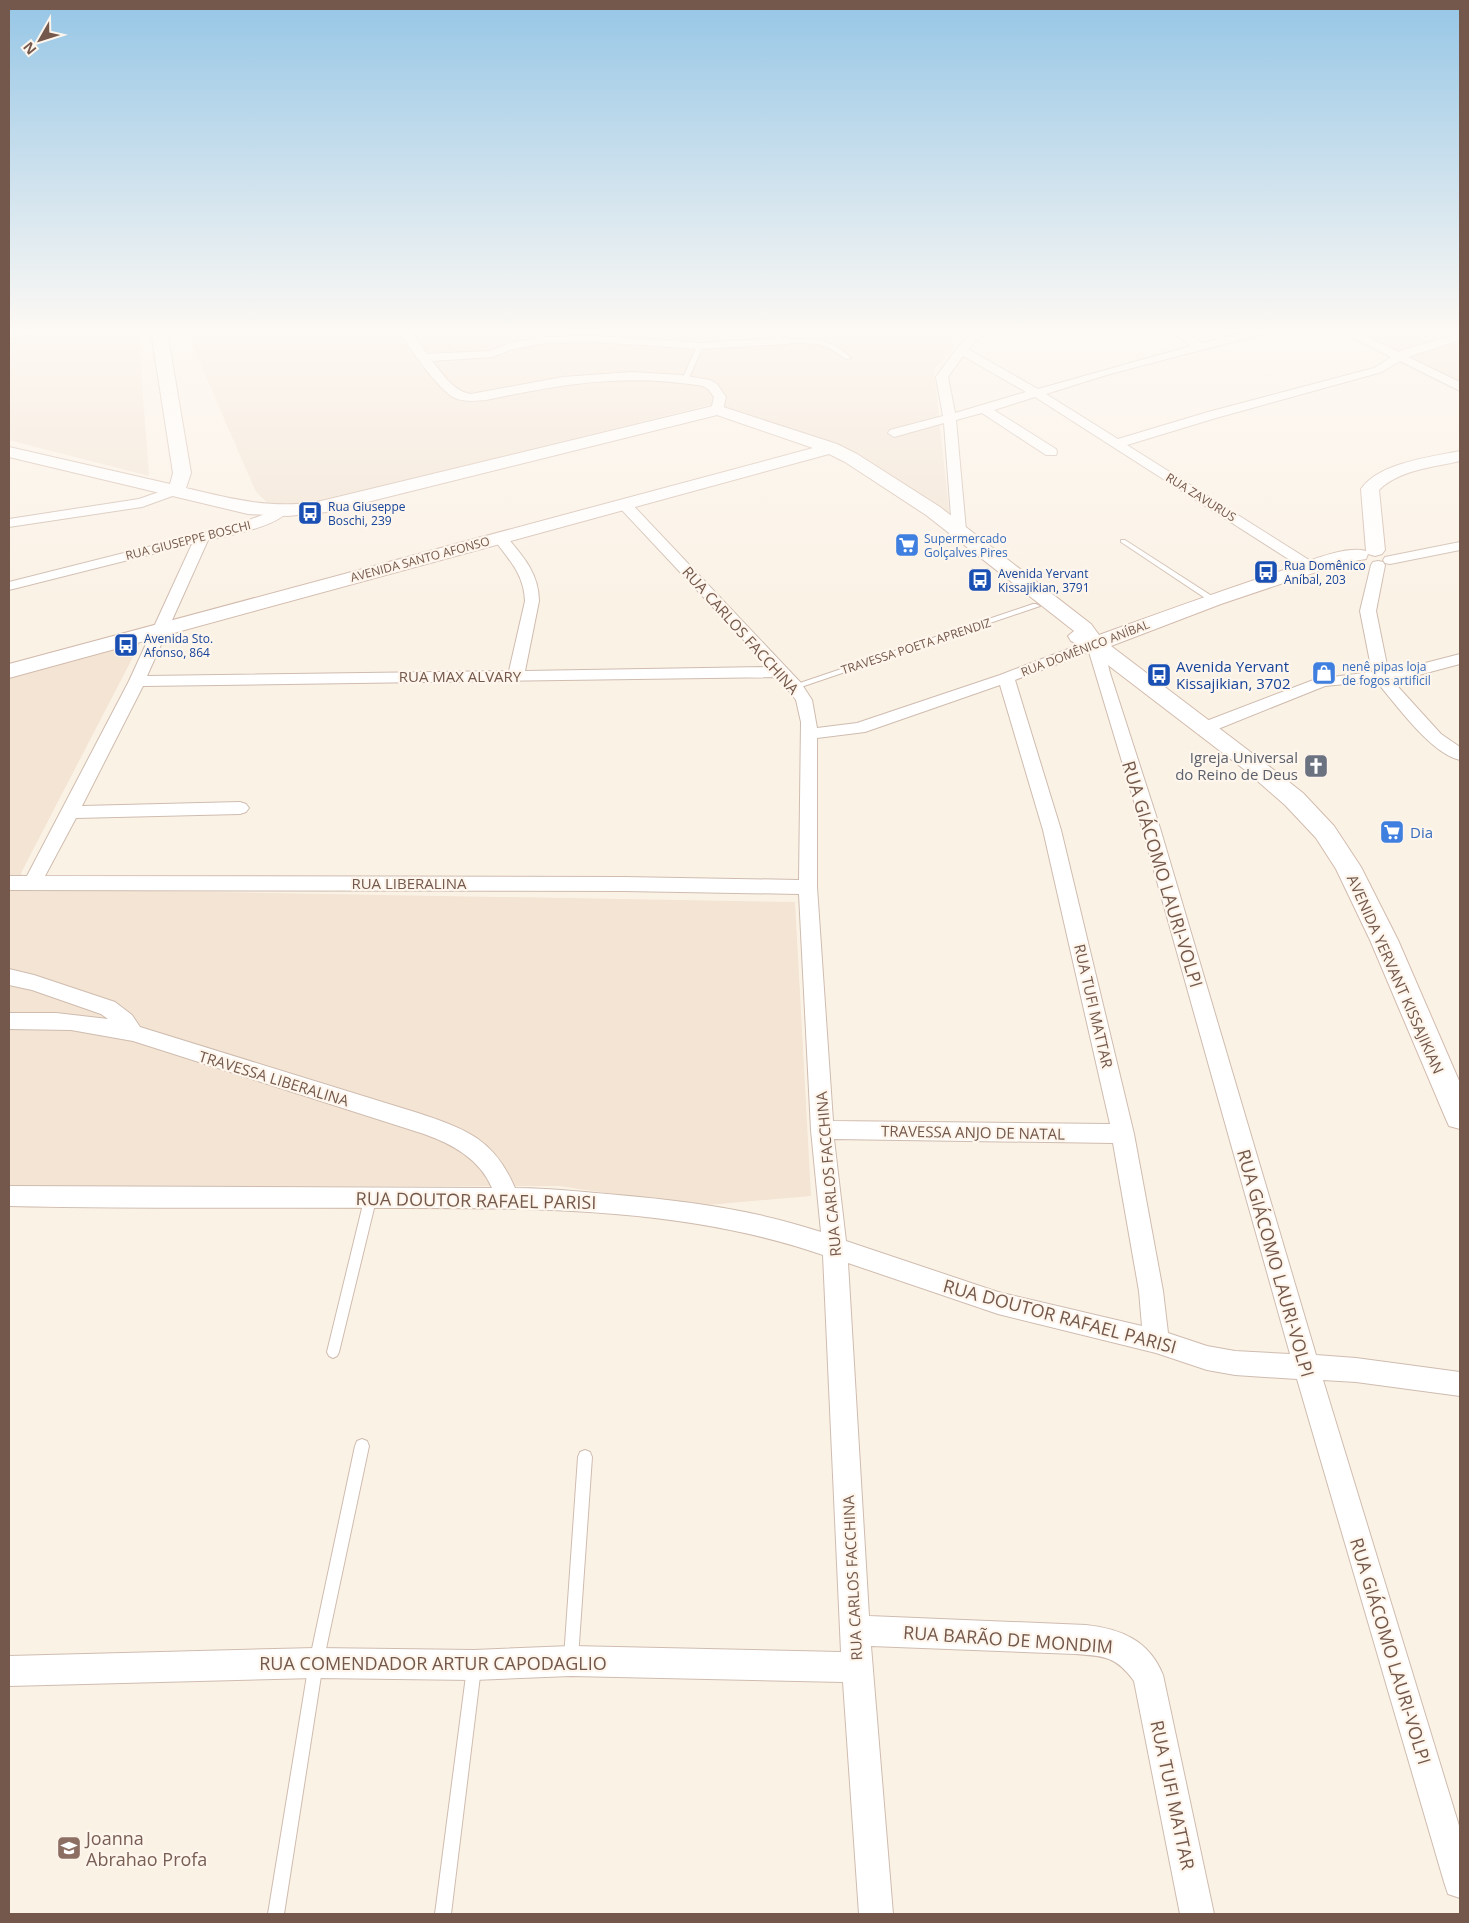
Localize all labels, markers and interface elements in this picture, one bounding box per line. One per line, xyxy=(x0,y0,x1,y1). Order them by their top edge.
north arrow xyxy=(15,15,65,65)
text: N xyxy=(19,38,40,59)
street label: RUA ZAVURUS xyxy=(1163,469,1239,525)
place label: Rua Giuseppe Boschi, 239 xyxy=(328,498,406,529)
bus stop icon: Rua Giuseppe Boschi, 239 xyxy=(297,500,323,526)
street label: RUA GIUSEPPE BOSCHI xyxy=(124,516,252,564)
place label: Supermercado Golçalves Pires xyxy=(924,530,1008,561)
street label: AVENIDA SANTO AFONSO xyxy=(348,532,492,586)
supermarket icon: Supermercado Golçalves Pires xyxy=(894,532,920,558)
place label: Rua Domênico Aníbal, 203 xyxy=(1284,557,1366,588)
bus stop icon: Rua Domênico Aníbal, 203 xyxy=(1253,559,1279,585)
street label: RUA CARLOS FACCHINA xyxy=(678,562,804,699)
place label: Avenida Yervant Kissajikian, 3791 xyxy=(998,565,1090,596)
bus stop icon: Avenida Yervant Kissajikian, 3791 xyxy=(967,567,993,593)
street label: TRAVESSA POETA APRENDIZ xyxy=(839,614,993,678)
street label: RUA DOMÊNICO ANÍBAL xyxy=(1018,616,1152,680)
place label: Avenida Sto. Afonso, 864 xyxy=(144,630,213,661)
bus stop icon: Avenida Sto. Afonso, 864 xyxy=(113,632,139,658)
place label: Avenida Yervant Kissajikian, 3702 xyxy=(1176,656,1290,693)
place label: nenê pipas loja de fogos artificil xyxy=(1342,658,1431,689)
shop icon: nenê pipas loja de fogos artificil xyxy=(1311,660,1337,686)
bus stop icon: Avenida Yervant Kissajikian, 3702 xyxy=(1146,662,1172,688)
street label: RUA MAX ALVARY xyxy=(399,666,522,686)
place label: Igreja Universal do Reino de Deus xyxy=(1175,747,1298,784)
church icon: Igreja Universal do Reino de Deus xyxy=(1303,753,1329,779)
street label: RUA GIÁCOMO LAURI-VOLPI xyxy=(1117,758,1209,990)
supermarket icon: Dia xyxy=(1379,819,1405,845)
place label: Dia xyxy=(1410,822,1433,842)
street label: AVENIDA YERVANT KISSAJIKIAN xyxy=(1343,871,1449,1077)
street label: RUA LIBERALINA xyxy=(351,873,467,893)
street label: RUA TUFI MATTAR xyxy=(1070,942,1118,1071)
street label: TRAVESSA LIBERALINA xyxy=(197,1046,352,1110)
street label: RUA CARLOS FACCHINA xyxy=(811,1090,845,1257)
street label: TRAVESSA ANJO DE NATAL xyxy=(881,1120,1065,1144)
street label: RUA GIÁCOMO LAURI-VOLPI xyxy=(1232,1146,1320,1380)
street label: RUA DOUTOR RAFAEL PARISI xyxy=(355,1186,597,1214)
street label: RUA DOUTOR RAFAEL PARISI xyxy=(941,1273,1179,1359)
street label: RUA CARLOS FACCHINA xyxy=(838,1494,866,1661)
street label: RUA GIÁCOMO LAURI-VOLPI xyxy=(1345,1535,1437,1767)
street label: RUA BARÃO DE MONDIM xyxy=(902,1620,1114,1658)
street label: RUA COMENDADOR ARTUR CAPODAGLIO xyxy=(259,1651,607,1675)
street label: RUA TUFI MATTAR xyxy=(1145,1718,1201,1872)
place label: Joanna Abrahao Profa xyxy=(84,1826,207,1871)
school or university icon: Joanna Abrahao Profa xyxy=(56,1835,82,1861)

